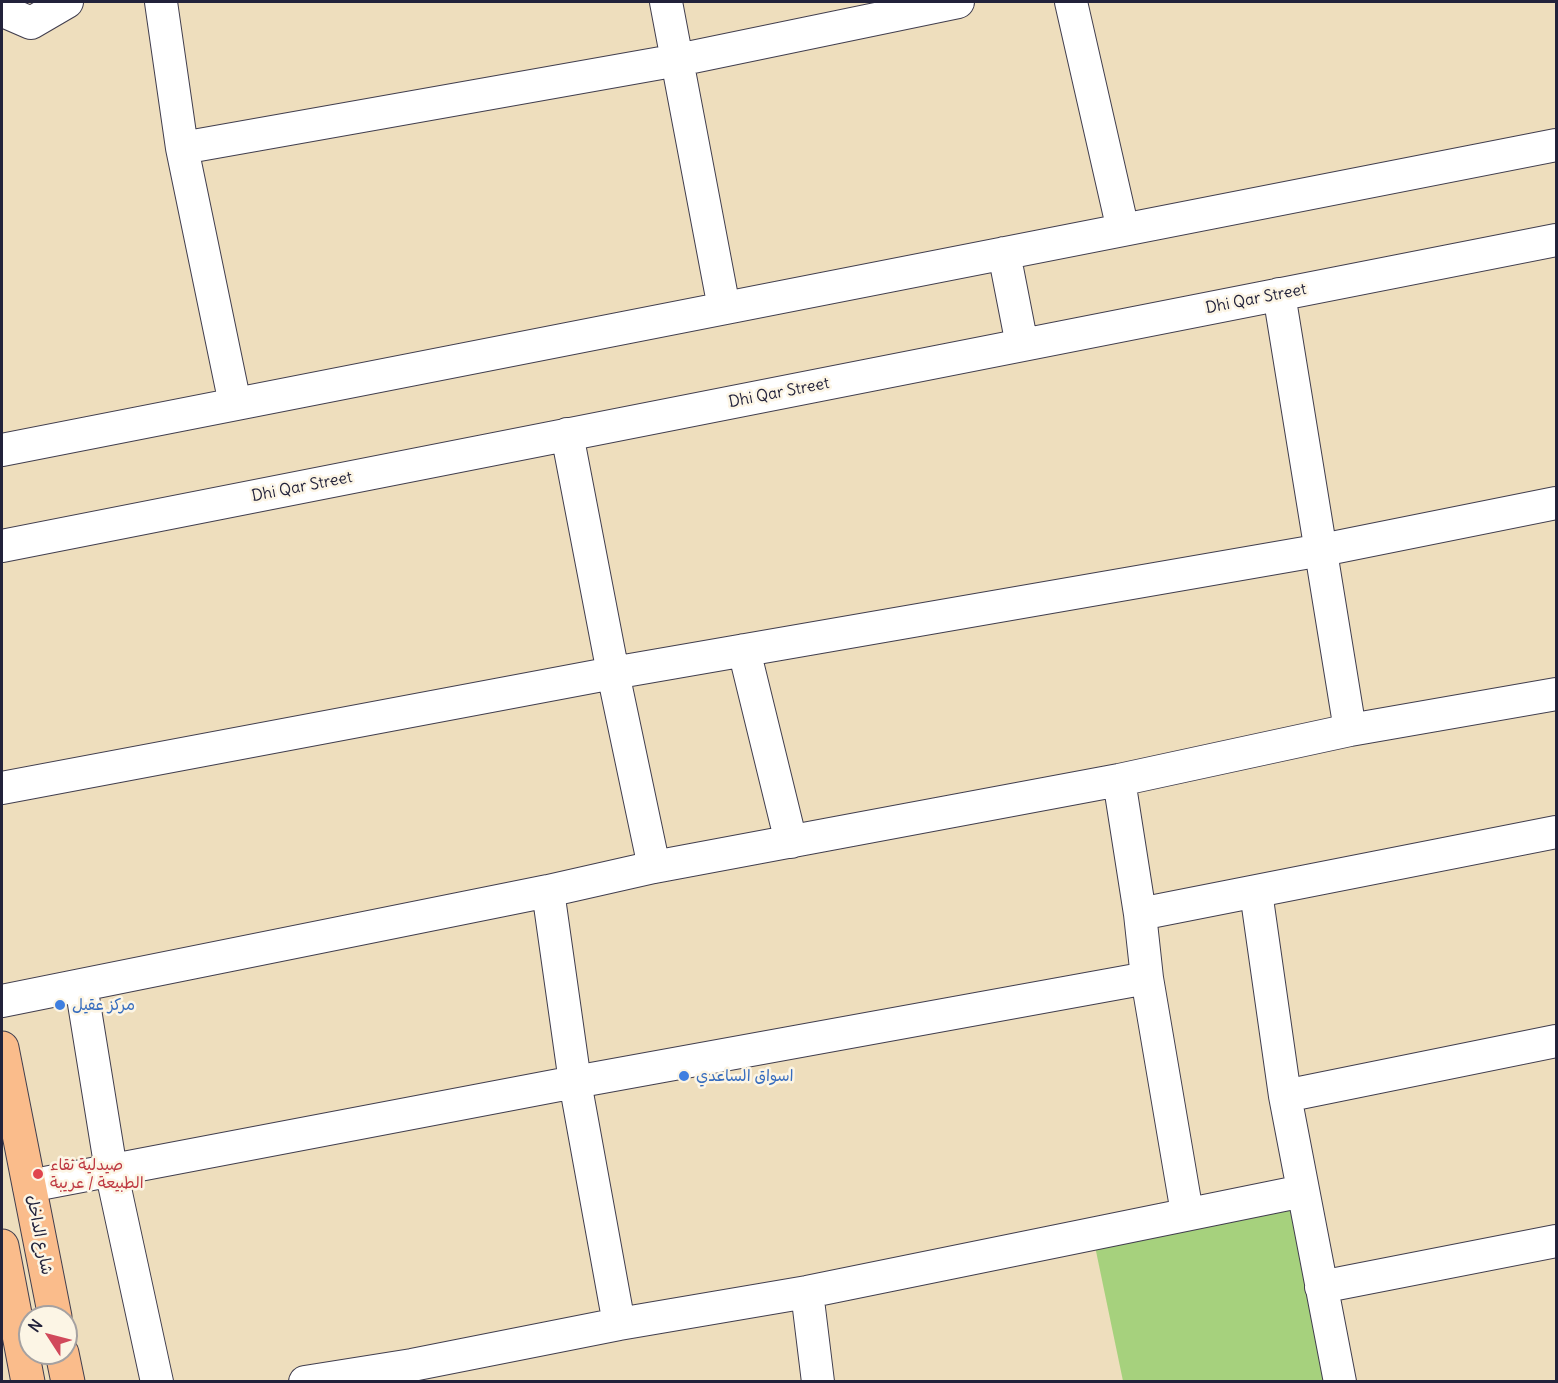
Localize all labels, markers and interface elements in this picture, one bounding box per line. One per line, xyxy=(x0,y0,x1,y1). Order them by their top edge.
street label: Dhi Qar Street xyxy=(1204,280,1308,318)
street label: Dhi Qar Street xyxy=(727,374,831,412)
street label: Dhi Qar Street xyxy=(250,468,354,506)
place label: مركز عقيل xyxy=(72,995,135,1015)
marker: مركز عقيل xyxy=(53,998,67,1012)
place label: اسواق الساعدي xyxy=(696,1066,794,1086)
marker: اسواق الساعدي xyxy=(677,1069,691,1083)
place label: صيدلية نقاء الطبيعة / عريبة xyxy=(50,1155,144,1193)
marker: صيدلية نقاء الطبيعة / عريبة xyxy=(31,1167,45,1181)
street label: شارع الداخل xyxy=(22,1193,56,1277)
north arrow xyxy=(18,1305,78,1365)
text: N xyxy=(24,1315,46,1336)

